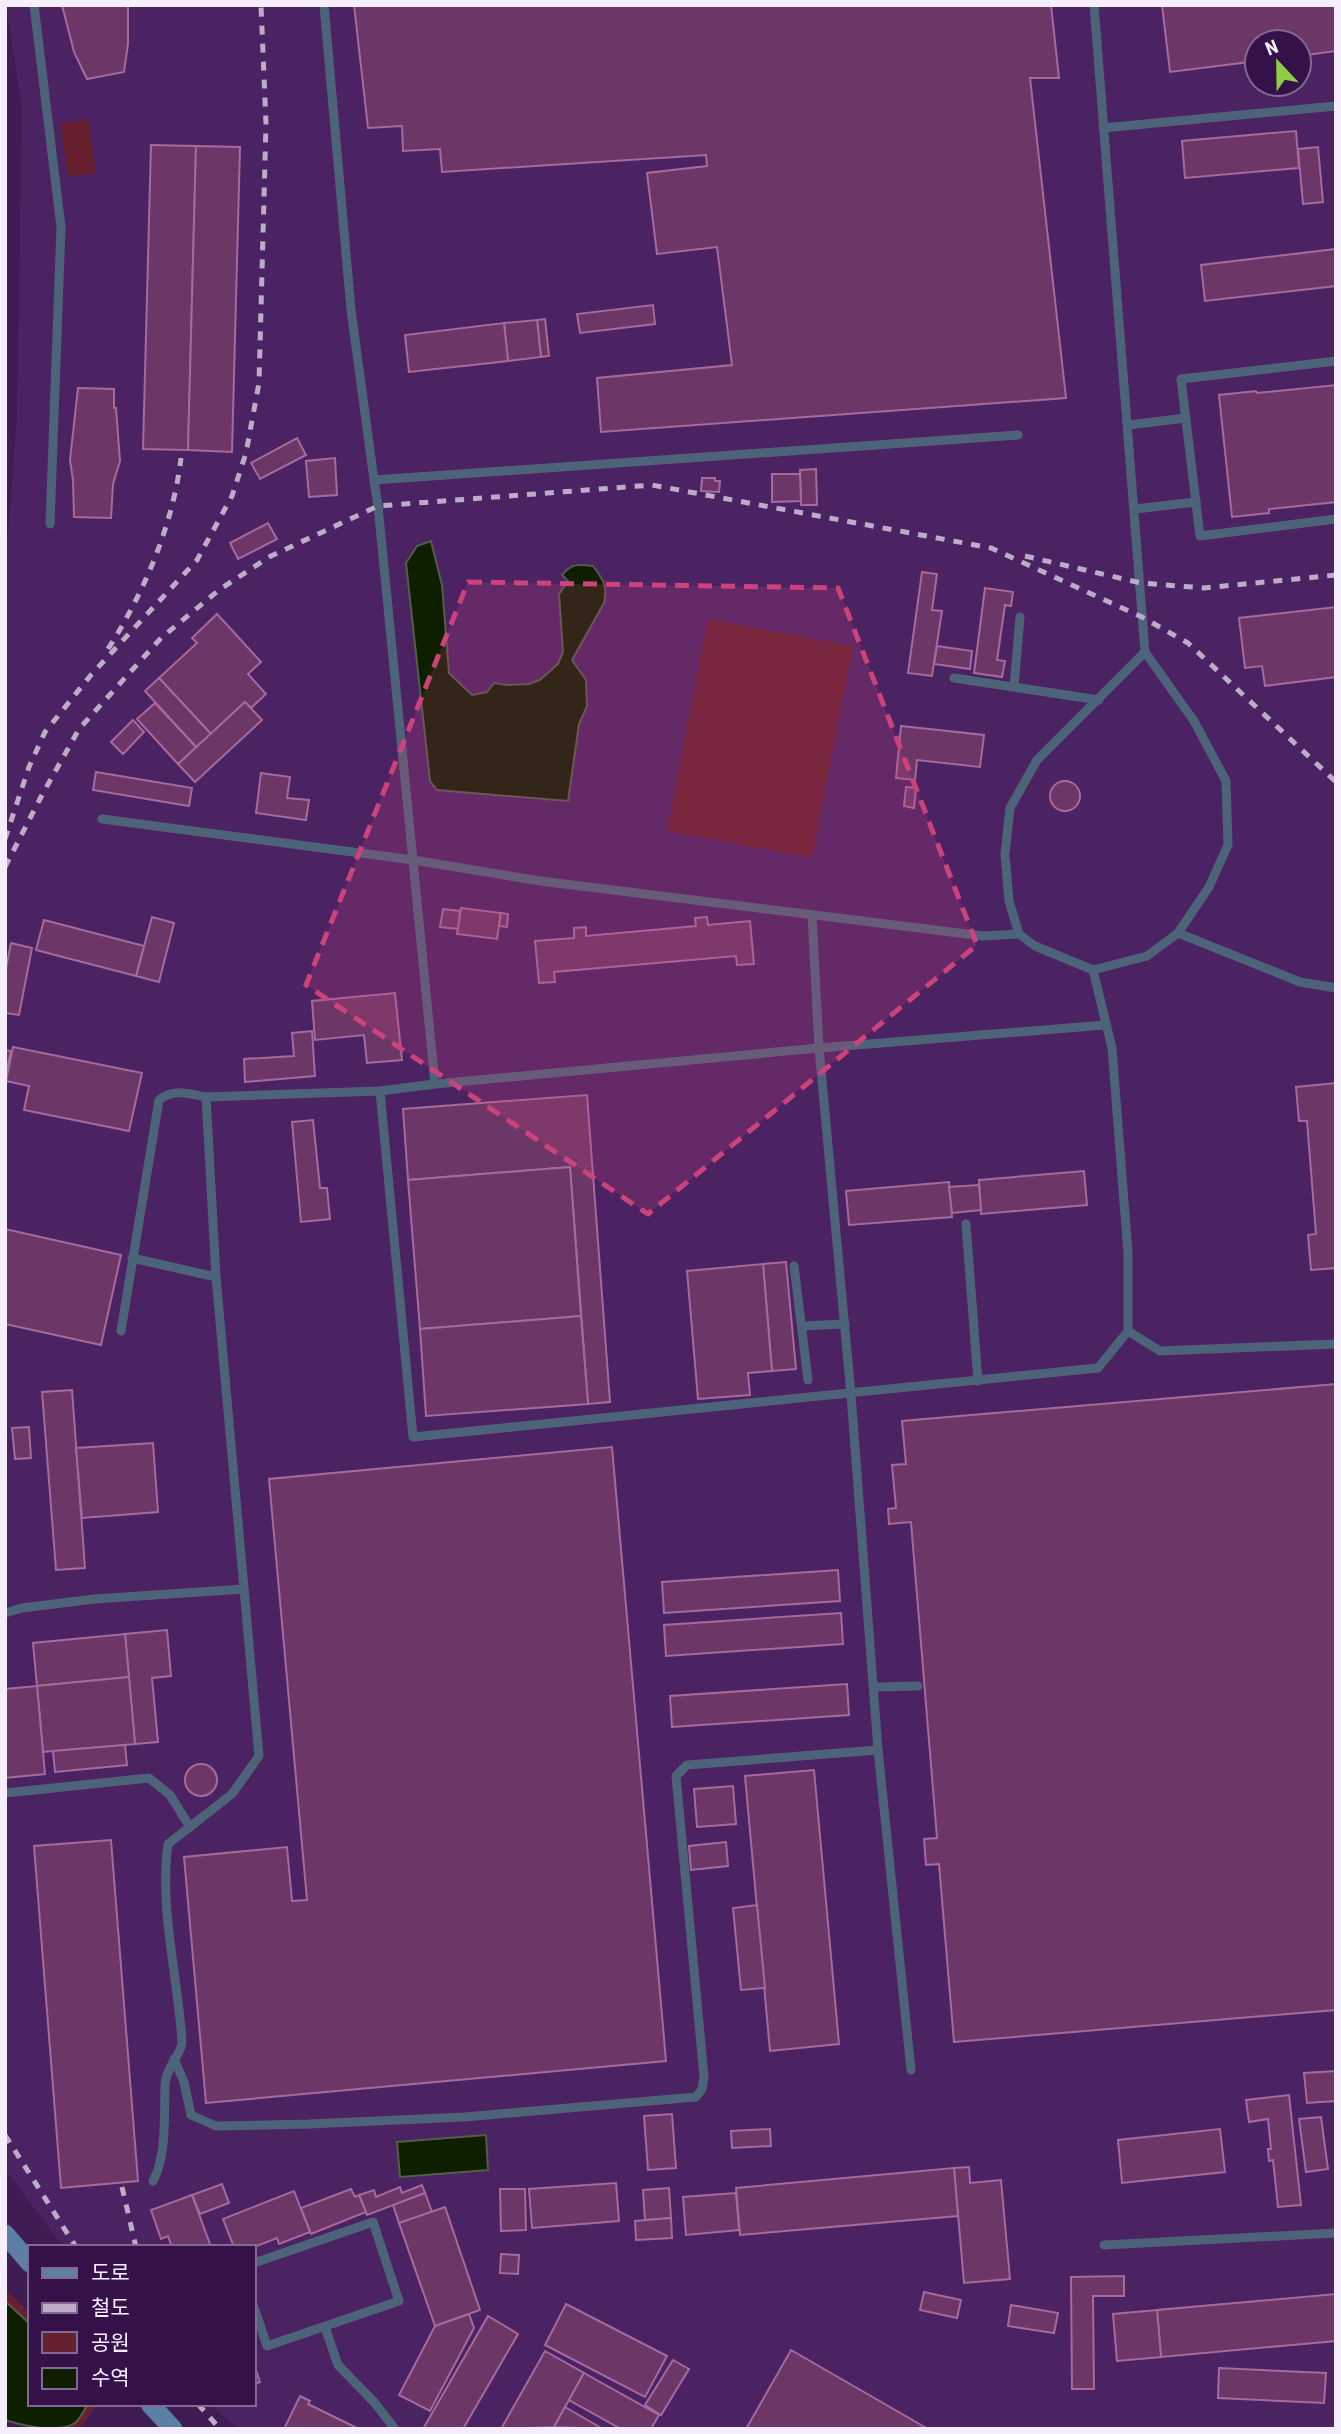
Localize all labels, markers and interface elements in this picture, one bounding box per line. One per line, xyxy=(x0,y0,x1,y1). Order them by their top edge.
north arrow xyxy=(1243,28,1313,98)
text: N xyxy=(1262,35,1282,61)
legend xyxy=(28,2245,256,2406)
text: 도로 xyxy=(91,2261,130,2285)
text: 철도 xyxy=(91,2296,130,2320)
text: 공원 xyxy=(91,2331,130,2355)
text: 수역 xyxy=(91,2366,130,2390)

